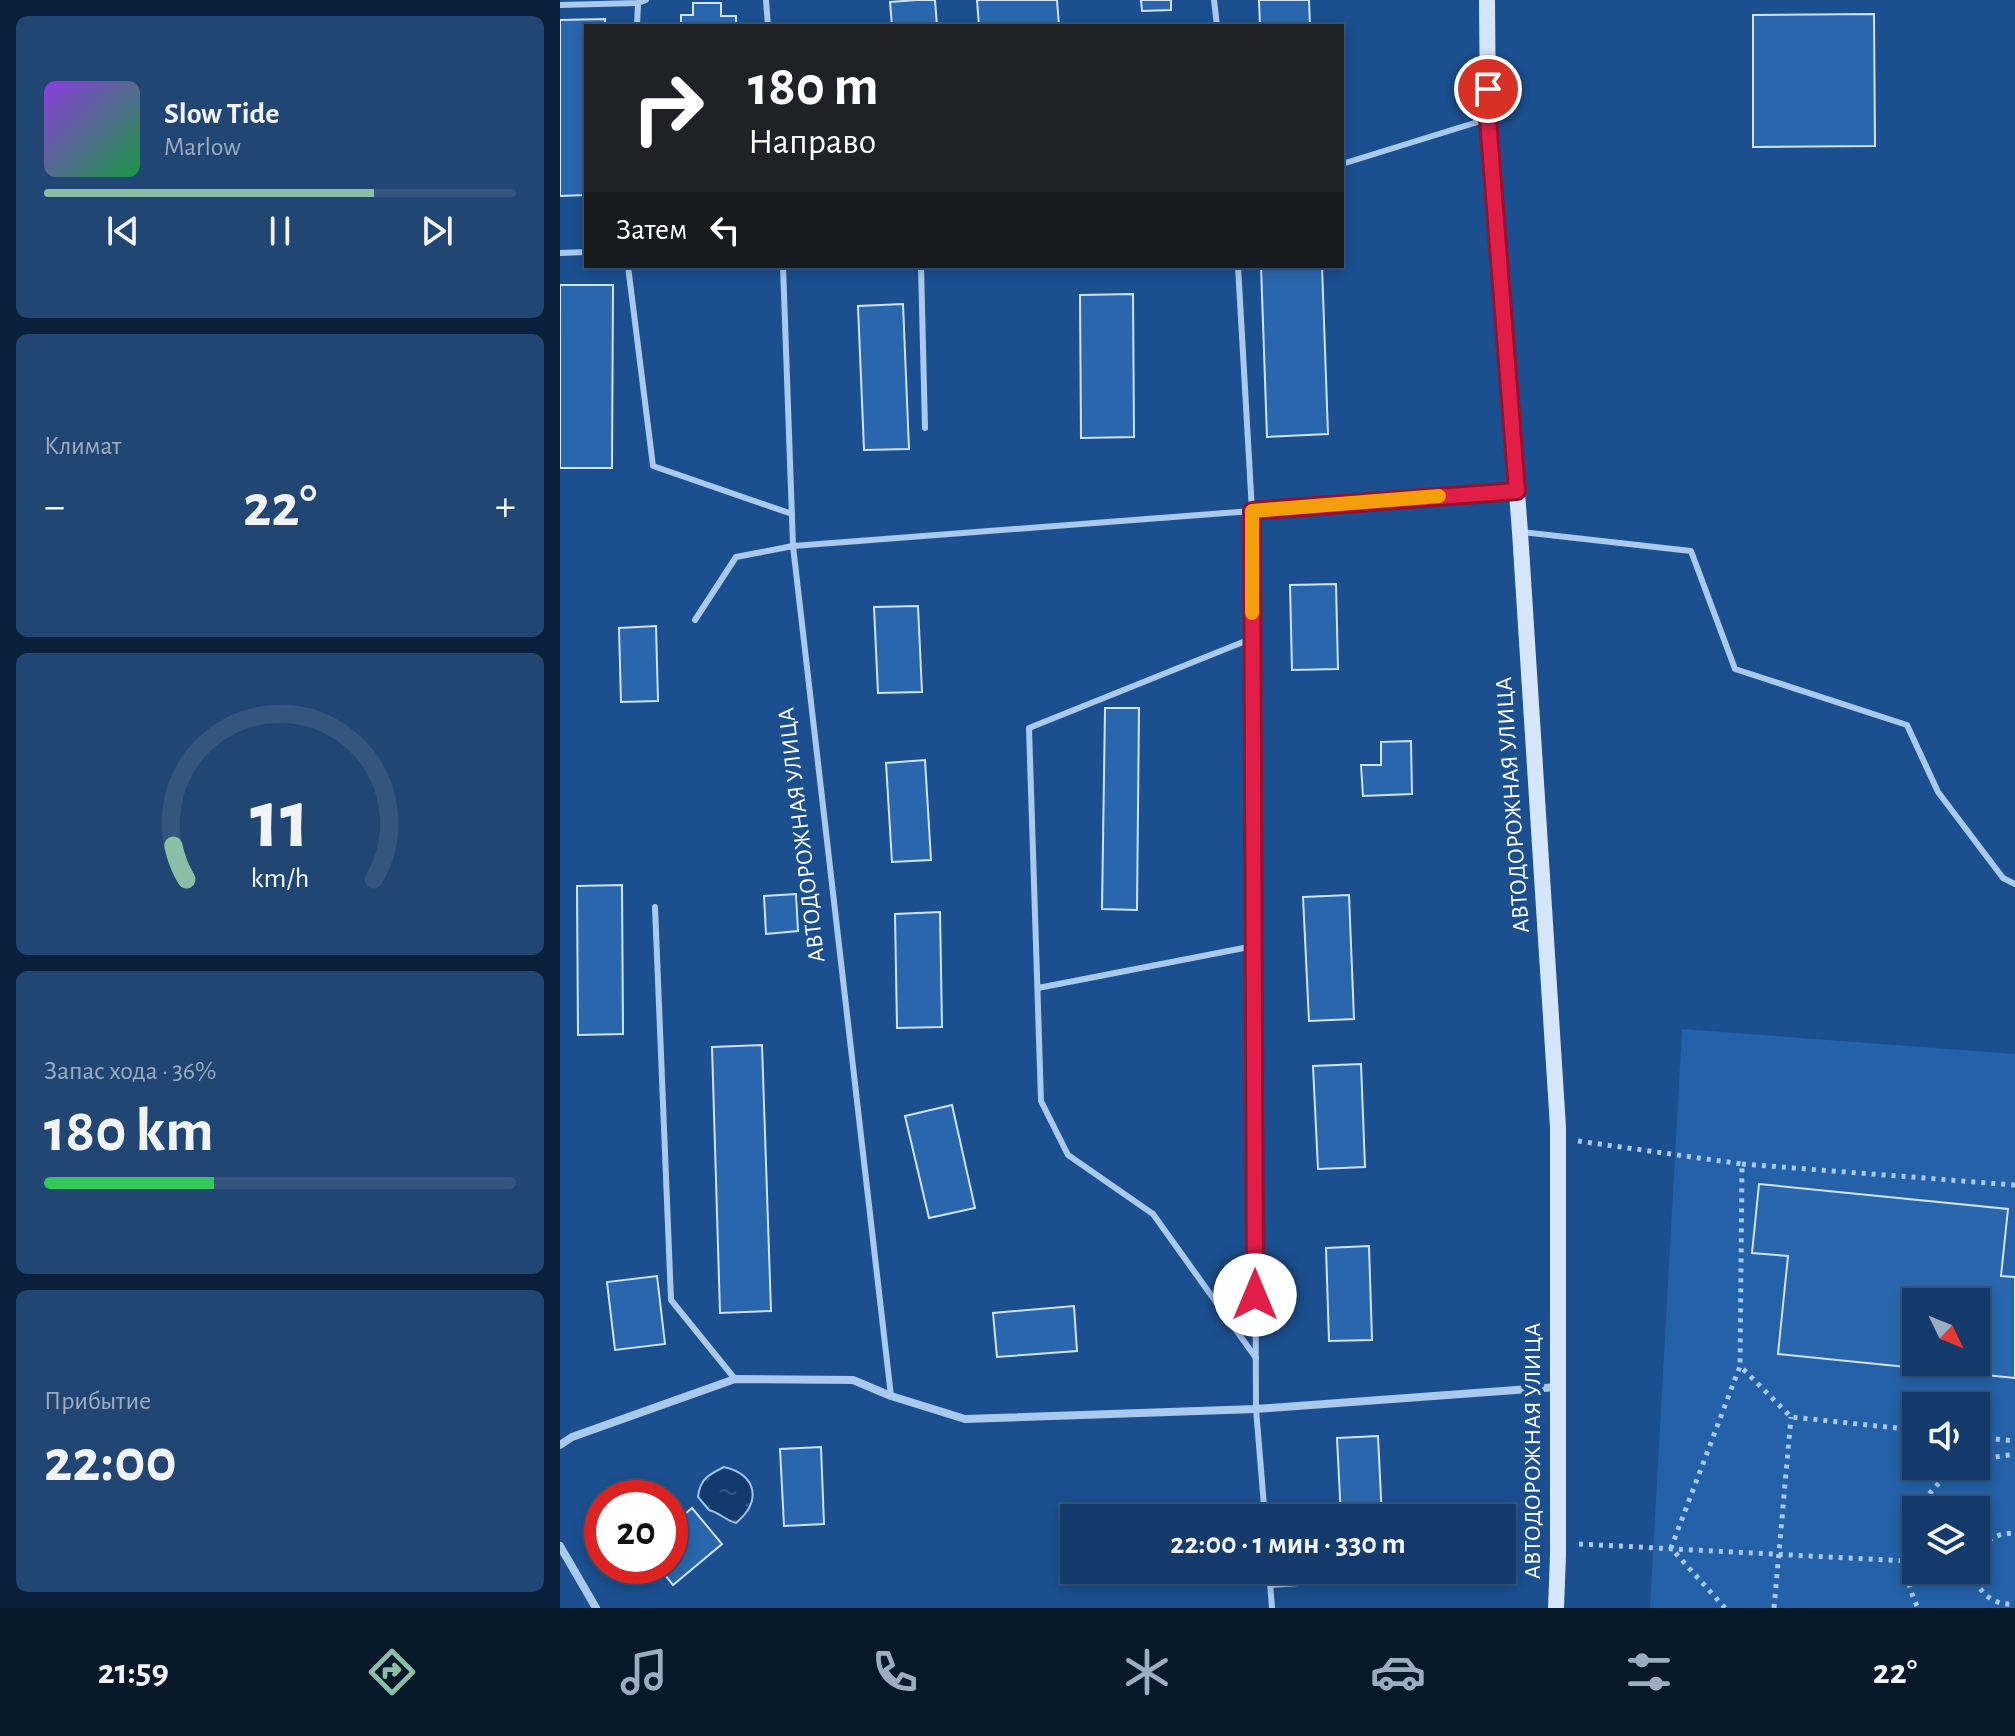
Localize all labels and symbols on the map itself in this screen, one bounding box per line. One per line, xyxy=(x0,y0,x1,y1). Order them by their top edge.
pin xyxy=(1454,55,1522,123)
street label: АВТОДОРОЖНАЯ УЛИЦА xyxy=(1492,676,1534,934)
street label: АВТОДОРОЖНАЯ УЛИЦА xyxy=(774,706,830,964)
position arrow xyxy=(1213,1253,1297,1337)
north arrow xyxy=(1902,1288,1990,1376)
street label: АВТОДОРОЖНАЯ УЛИЦА xyxy=(1521,1323,1545,1579)
speed limit sign: 20 xyxy=(584,1480,688,1584)

